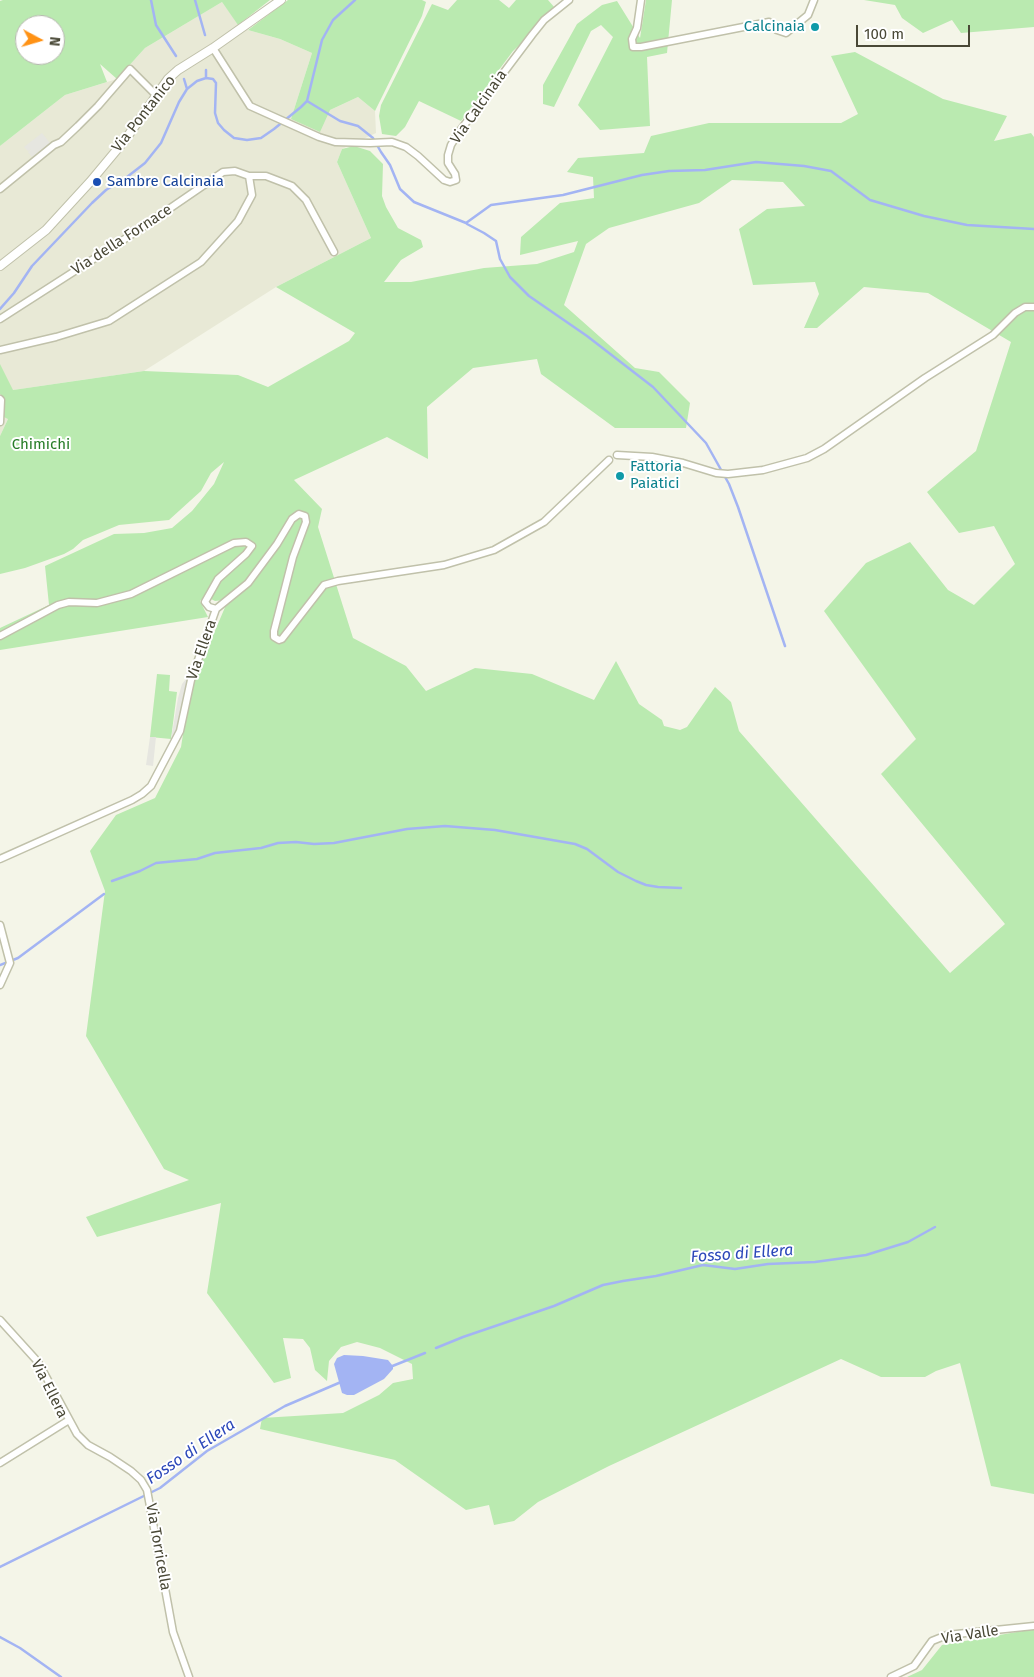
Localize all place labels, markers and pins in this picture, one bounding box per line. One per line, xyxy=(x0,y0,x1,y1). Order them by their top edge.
place label: Calcinaia xyxy=(744,18,805,36)
marker: Calcinaia xyxy=(809,21,821,33)
place label: Sambre Calcinaia xyxy=(107,173,224,191)
marker: Sambre Calcinaia xyxy=(91,176,103,188)
place label: Fattoria Paiatici xyxy=(630,458,682,493)
marker: Fattoria Paiatici xyxy=(614,470,626,482)

